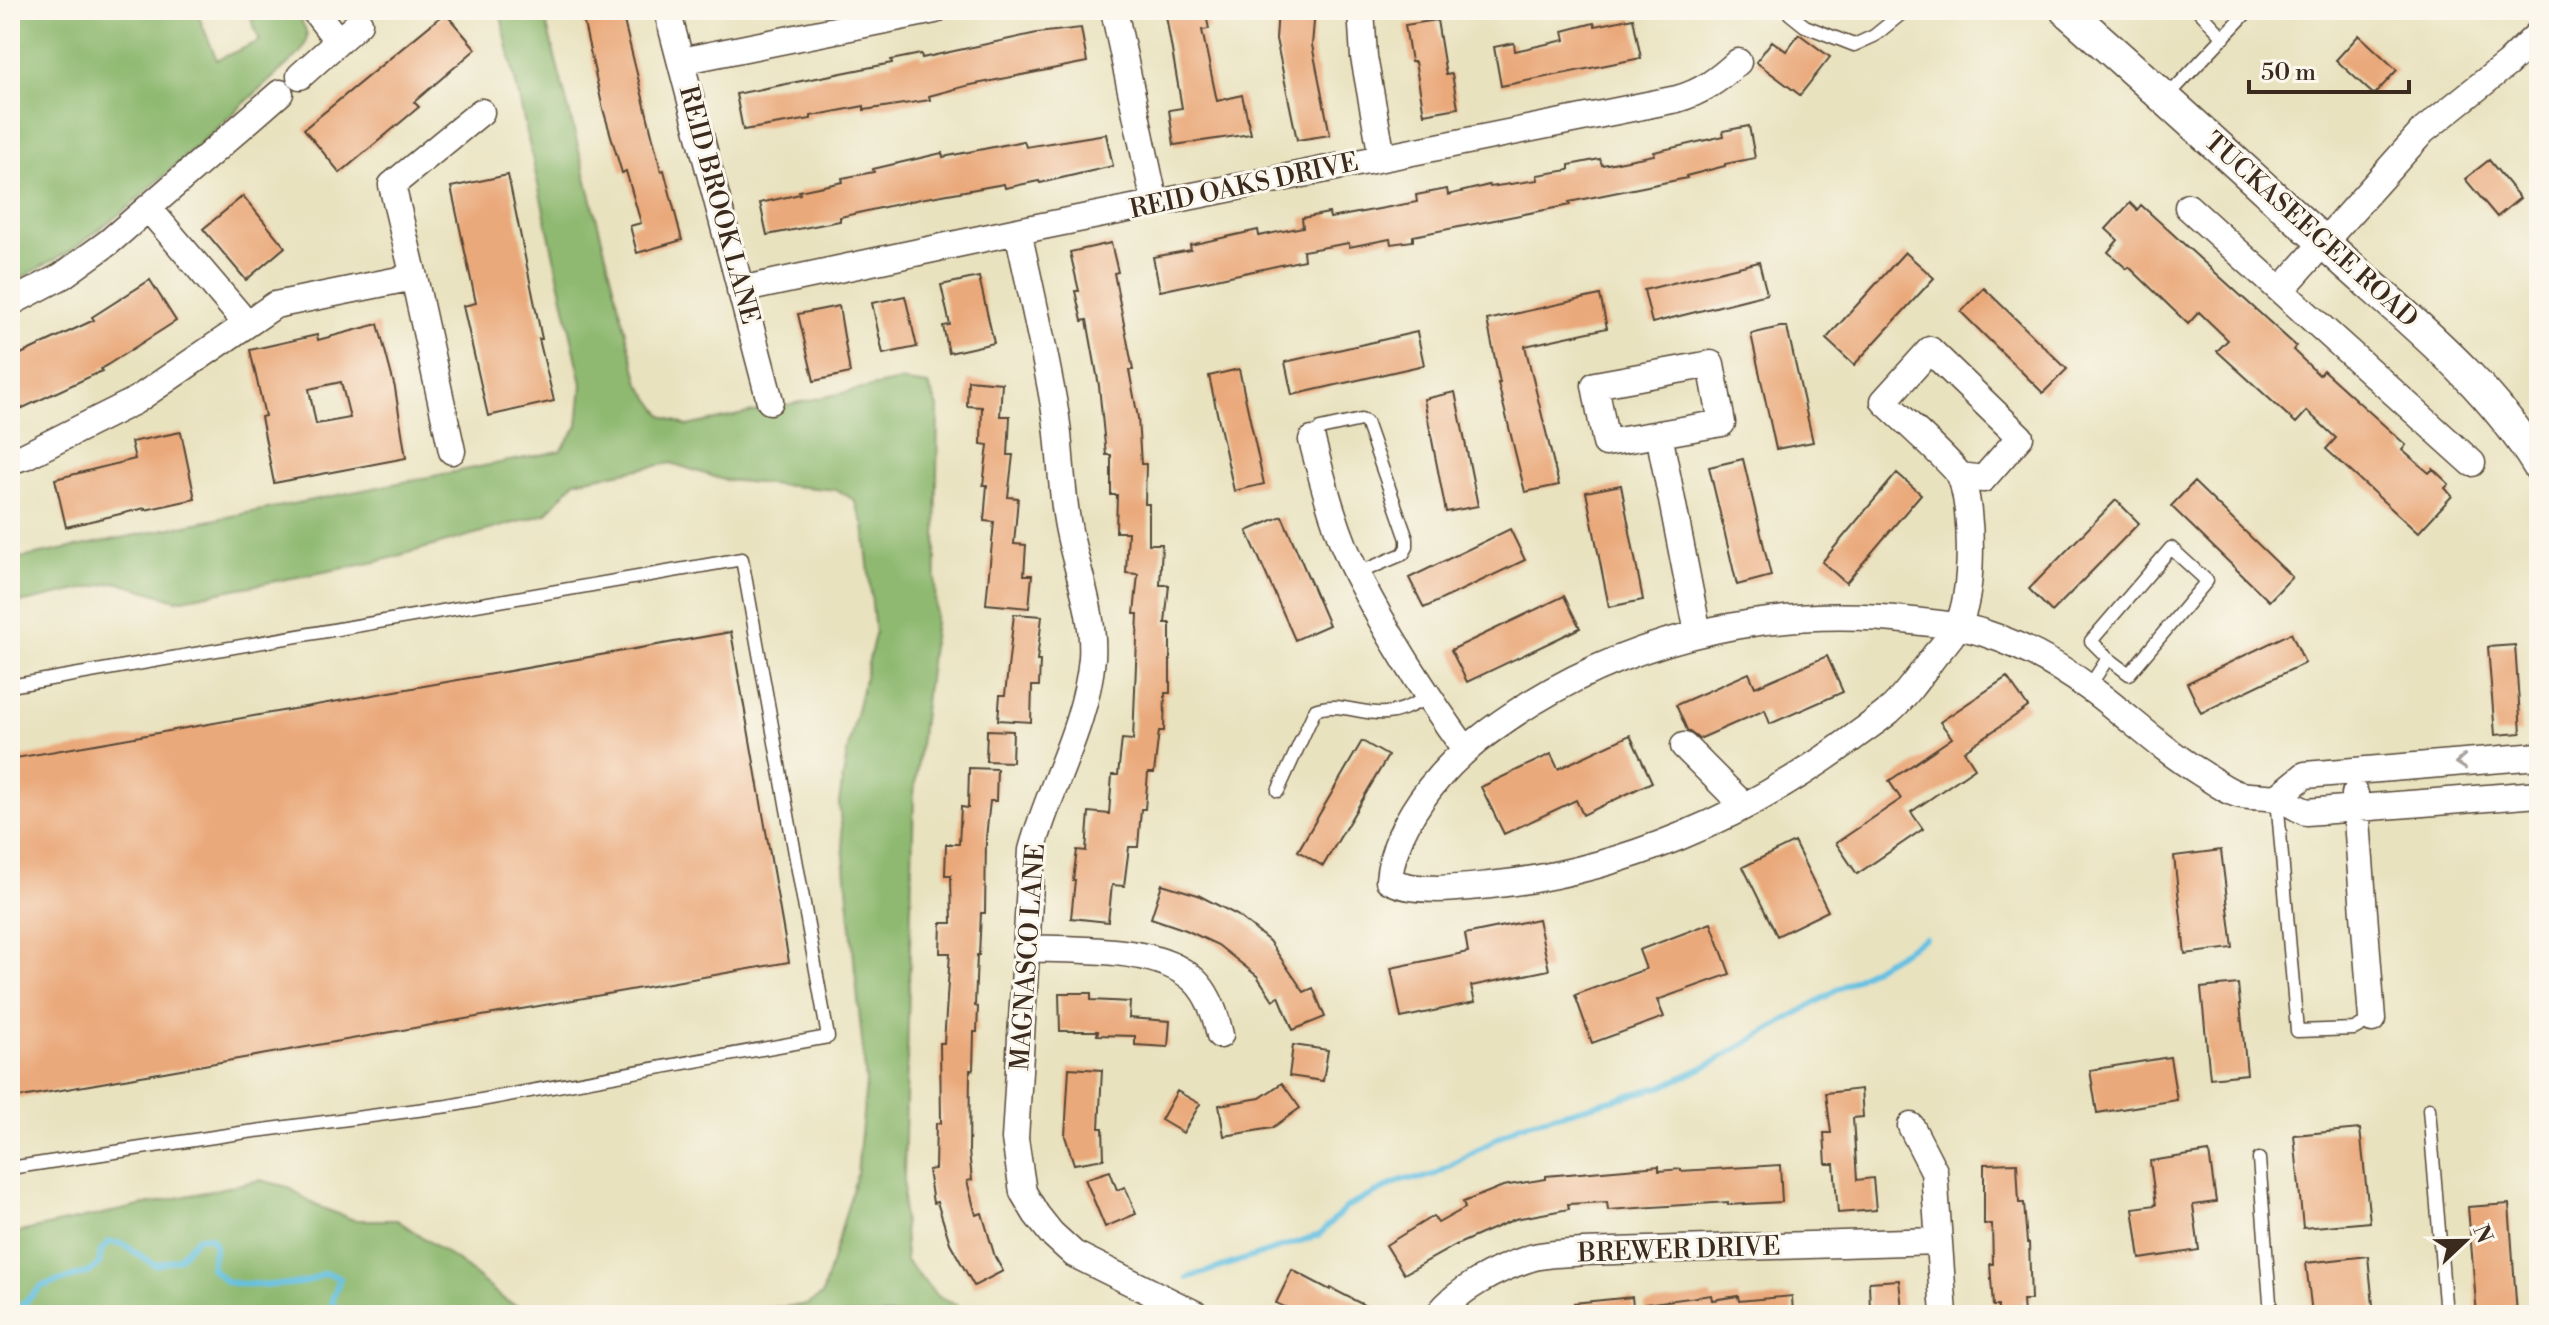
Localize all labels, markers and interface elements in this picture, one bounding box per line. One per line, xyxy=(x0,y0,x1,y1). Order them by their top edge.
scale bar xyxy=(2249,44,2409,94)
text: 50 m xyxy=(2261,58,2316,88)
street label: REID BROOK LANE xyxy=(672,82,766,328)
street label: TUCKASEEGEE ROAD xyxy=(2197,125,2425,335)
street label: REID OAKS DRIVE xyxy=(1127,146,1361,226)
one-way arrow xyxy=(2454,753,2467,770)
street label: MAGNASCO LANE xyxy=(1004,842,1052,1072)
north arrow xyxy=(2425,1201,2505,1281)
text: N xyxy=(2466,1221,2498,1248)
street label: BREWER DRIVE xyxy=(1576,1230,1781,1270)

